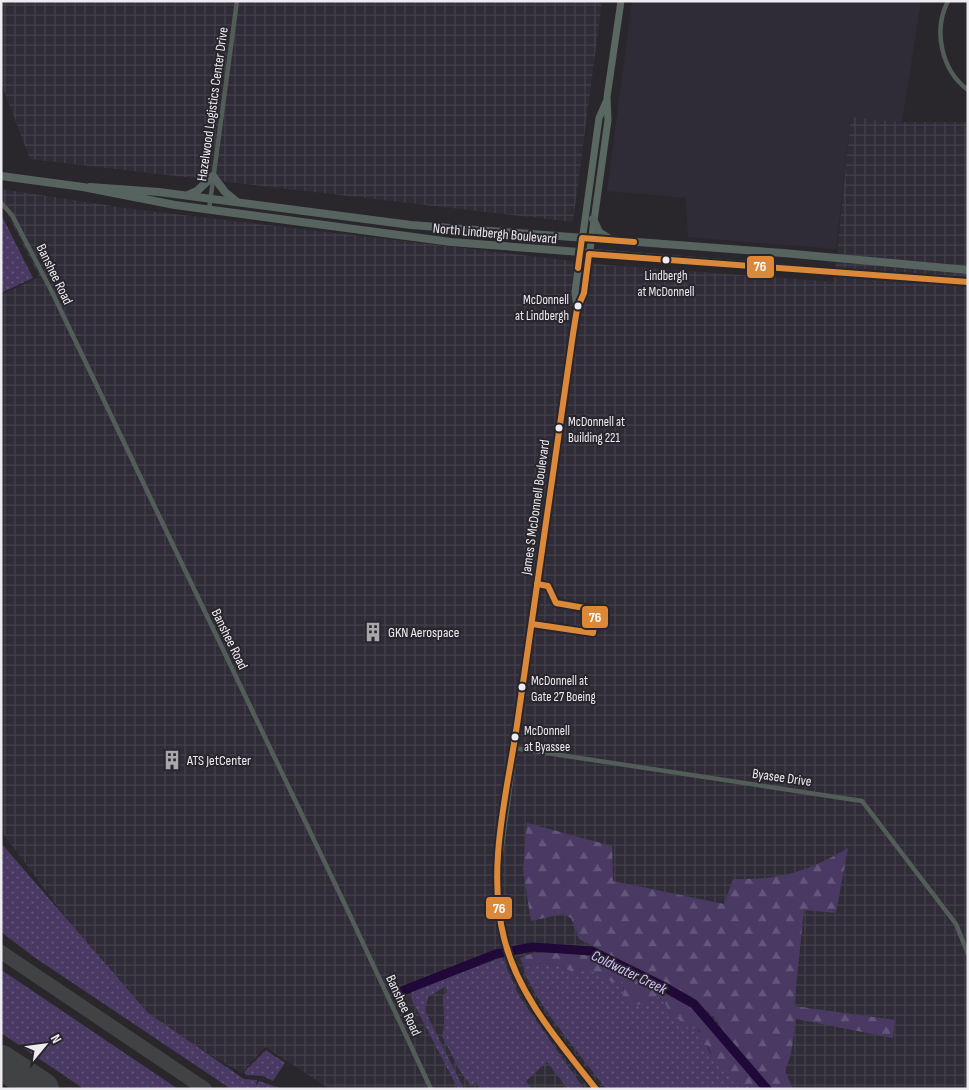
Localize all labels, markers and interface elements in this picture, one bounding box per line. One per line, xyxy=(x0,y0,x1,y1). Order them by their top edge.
street label: Hazelwood Logistics Center Drive xyxy=(193,26,232,182)
street label: North Lindbergh Boulevard xyxy=(432,220,558,247)
street label: Banshee Road xyxy=(33,241,77,308)
marker: Lindbergh at McDonnell xyxy=(661,255,671,265)
line badge: 76 xyxy=(746,255,775,279)
text: 76 xyxy=(754,258,767,275)
place label: Lindbergh at McDonnell xyxy=(638,268,694,300)
place label: McDonnell at Lindbergh xyxy=(515,292,569,324)
marker: McDonnell at Lindbergh xyxy=(573,301,583,311)
place label: McDonnell at Building 221 xyxy=(568,414,625,446)
marker: McDonnell at Building 221 xyxy=(554,423,564,433)
street label: James S McDonnell Boulevard xyxy=(517,438,553,577)
line badge: 76 xyxy=(581,605,609,629)
street label: Banshee Road xyxy=(208,606,252,673)
text: 76 xyxy=(589,609,602,626)
building icon: GKN Aerospace xyxy=(362,621,384,643)
place label: GKN Aerospace xyxy=(388,624,459,641)
place label: McDonnell at Gate 27 Boeing xyxy=(531,673,596,705)
marker: McDonnell at Gate 27 Boeing xyxy=(517,682,527,692)
place label: McDonnell at Byassee xyxy=(524,723,570,755)
marker: McDonnell at Byassee xyxy=(510,732,520,742)
building icon: ATS JetCenter xyxy=(161,749,183,771)
place label: ATS JetCenter xyxy=(186,752,251,769)
street label: Byasee Drive xyxy=(751,765,813,790)
line badge: 76 xyxy=(485,896,513,920)
text: 76 xyxy=(493,900,506,917)
water label: Coldwater Creek xyxy=(588,946,670,999)
street label: Banshee Road xyxy=(382,972,425,1039)
north arrow xyxy=(20,1020,70,1070)
text: N xyxy=(47,1032,65,1046)

